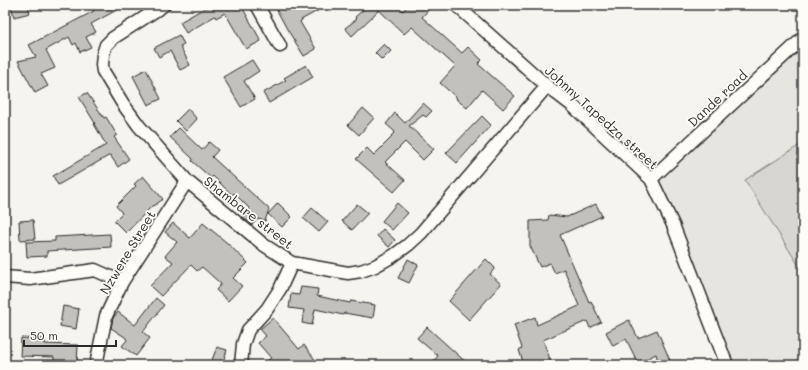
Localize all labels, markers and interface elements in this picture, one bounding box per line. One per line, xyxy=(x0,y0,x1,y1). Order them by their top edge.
street label: Johnny Tapedza street xyxy=(542,61,663,173)
street label: Dande road xyxy=(684,66,750,130)
street label: Shambare street xyxy=(201,172,297,252)
street label: Nzwere Street xyxy=(95,207,159,297)
scale bar xyxy=(24,322,116,348)
text: 50 m xyxy=(30,327,58,343)

